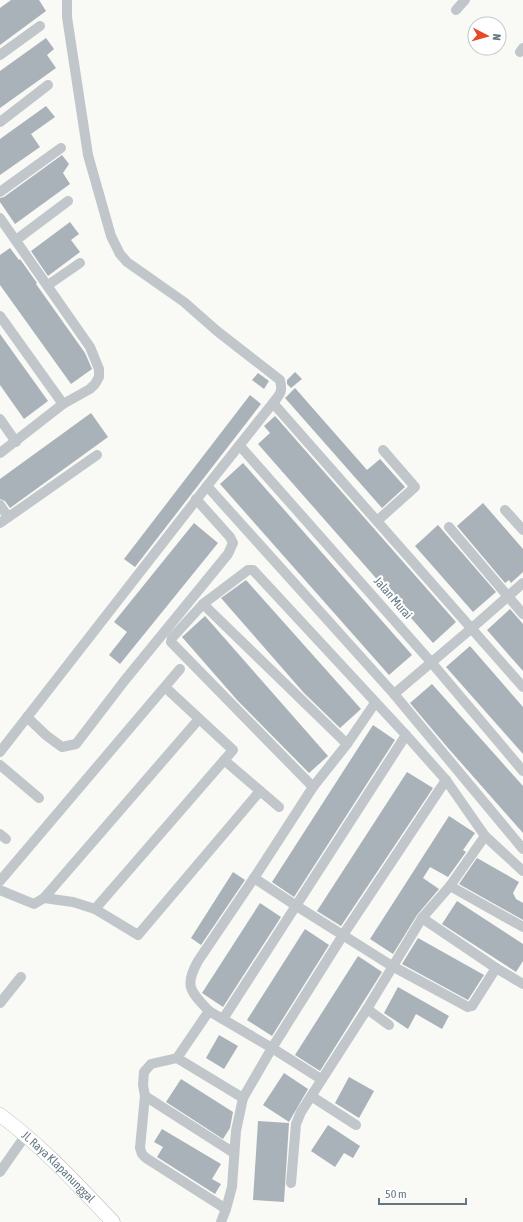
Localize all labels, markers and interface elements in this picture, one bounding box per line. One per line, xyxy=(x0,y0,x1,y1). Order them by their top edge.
north arrow xyxy=(467,16,507,56)
text: N xyxy=(491,33,503,41)
street label: Jalan Murai xyxy=(371,574,415,622)
street label: Jl. Raya Klapanunggal xyxy=(19,1128,98,1206)
scale bar xyxy=(379,1180,466,1206)
text: 50 m xyxy=(385,1187,407,1201)

